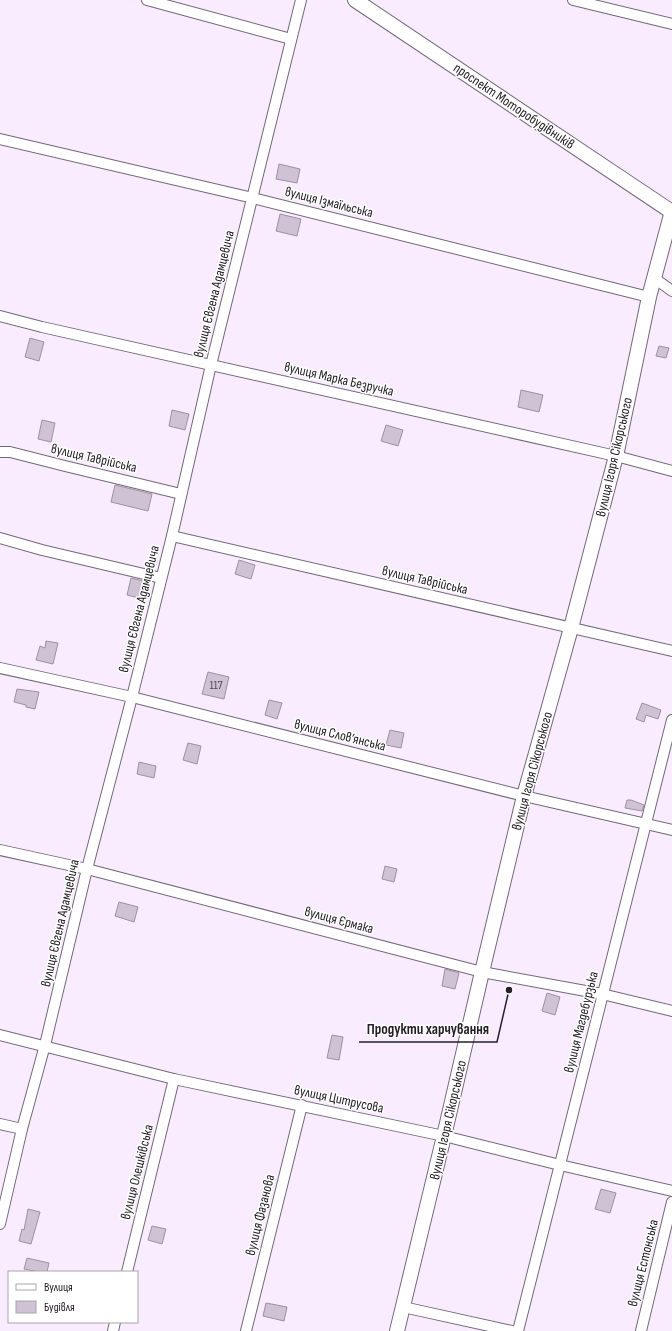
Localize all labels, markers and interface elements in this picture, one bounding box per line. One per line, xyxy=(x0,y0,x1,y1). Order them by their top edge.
street label: проспект Моторобудівників xyxy=(450,59,578,153)
street label: вулиця Ізмаїльська xyxy=(283,183,375,221)
street label: вулиця Євгена Адамцевича xyxy=(190,229,238,359)
street label: вулиця Марка Безручка xyxy=(283,358,395,400)
street label: вулиця Ігоря Сікорського xyxy=(592,395,636,518)
street label: вулиця Таврійська xyxy=(49,440,139,476)
street label: вулиця Євгена Адамцевича xyxy=(115,544,163,674)
street label: вулиця Таврійська xyxy=(380,562,470,598)
house number: 117 xyxy=(209,678,223,693)
street label: вулиця Ігоря Сікорського xyxy=(508,710,556,832)
street label: вулиця Слов’янська xyxy=(292,715,388,755)
street label: вулиця Євгена Адамцевича xyxy=(37,858,83,988)
street label: вулиця Єрмака xyxy=(303,903,375,937)
street label: вулиця Магдебурзька xyxy=(560,970,602,1074)
callout: Продукти харчування xyxy=(359,1015,497,1042)
text: Продукти харчування xyxy=(367,1020,489,1039)
street label: вулиця Ігоря Сікорського xyxy=(426,1058,470,1181)
street label: вулиця Цитрусова xyxy=(293,1081,385,1117)
street label: вулиця Олешківська xyxy=(117,1123,157,1221)
street label: вулиця Фазанова xyxy=(242,1173,278,1257)
street label: вулиця Естонська xyxy=(624,1218,662,1308)
legend xyxy=(8,1271,138,1323)
text: Вулиця xyxy=(44,1280,73,1295)
text: Будівля xyxy=(44,1300,75,1315)

